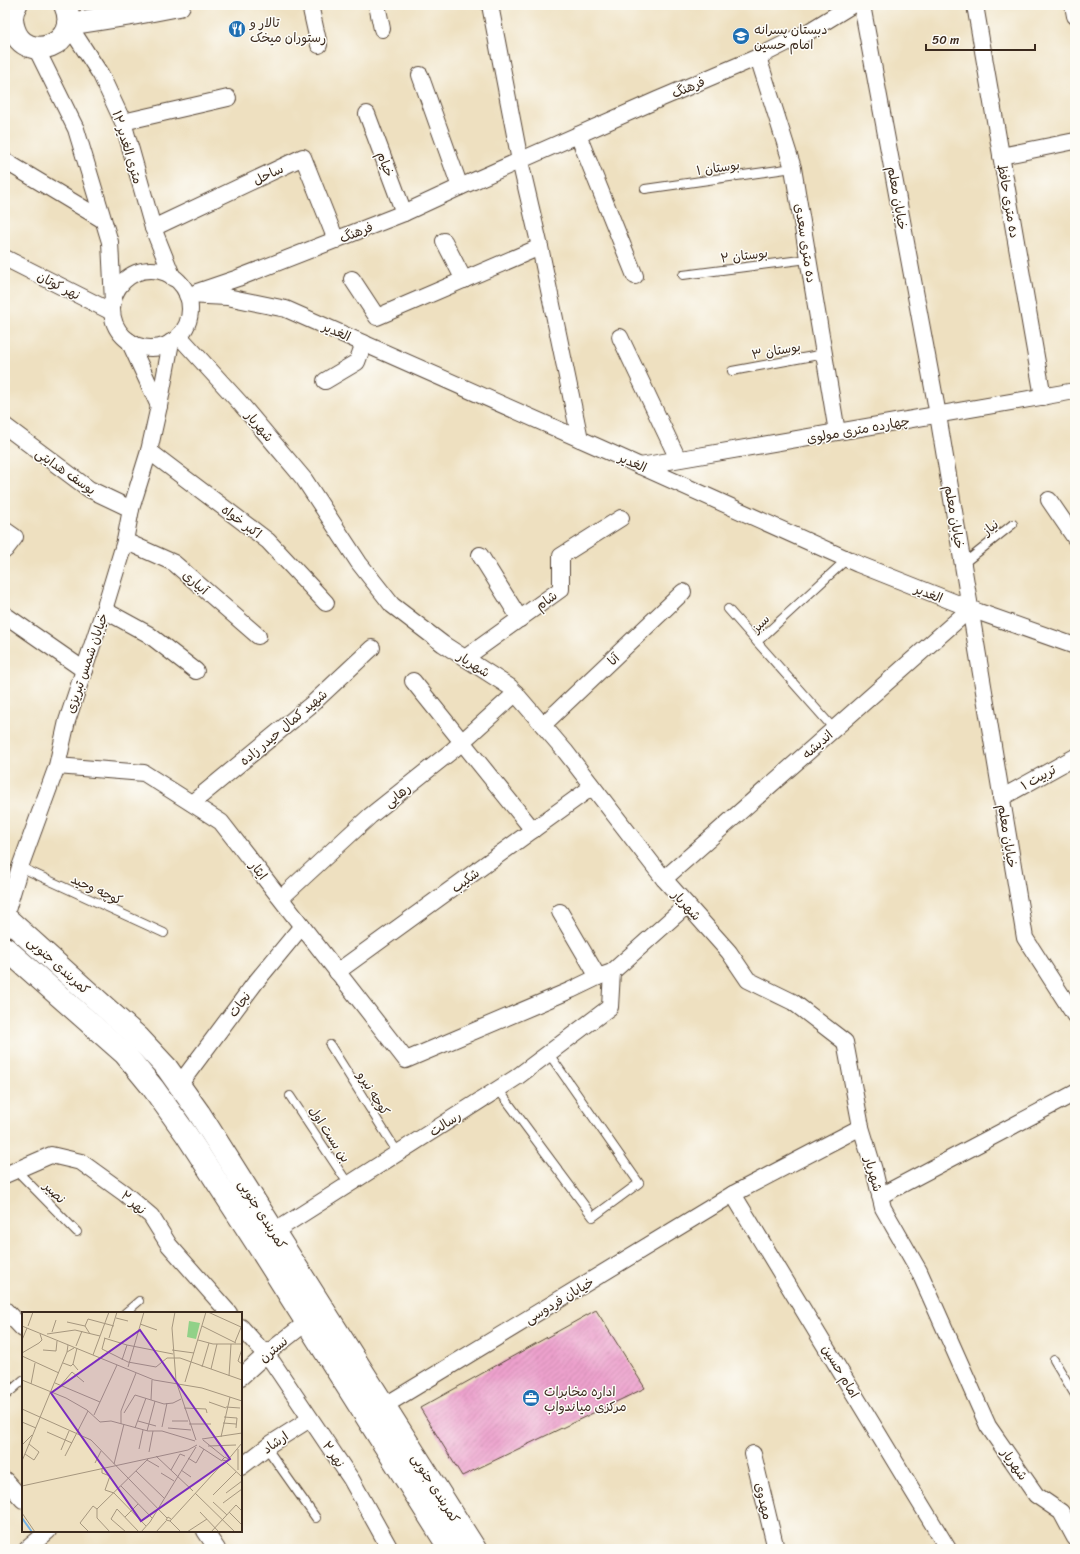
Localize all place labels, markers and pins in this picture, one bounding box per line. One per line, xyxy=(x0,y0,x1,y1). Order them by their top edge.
place label: تالار و رستوران میخک xyxy=(249,11,326,49)
place label: دبستان پسرانه امام حسین xyxy=(754,18,828,56)
restaurant icon: تالار و رستوران میخک xyxy=(227,19,247,39)
school or university icon: دبستان پسرانه امام حسین xyxy=(731,26,751,46)
place label: اداره مخابرات مرکزی میاندواب xyxy=(544,1380,627,1418)
office icon: اداره مخابرات مرکزی میاندواب xyxy=(521,1388,541,1408)

